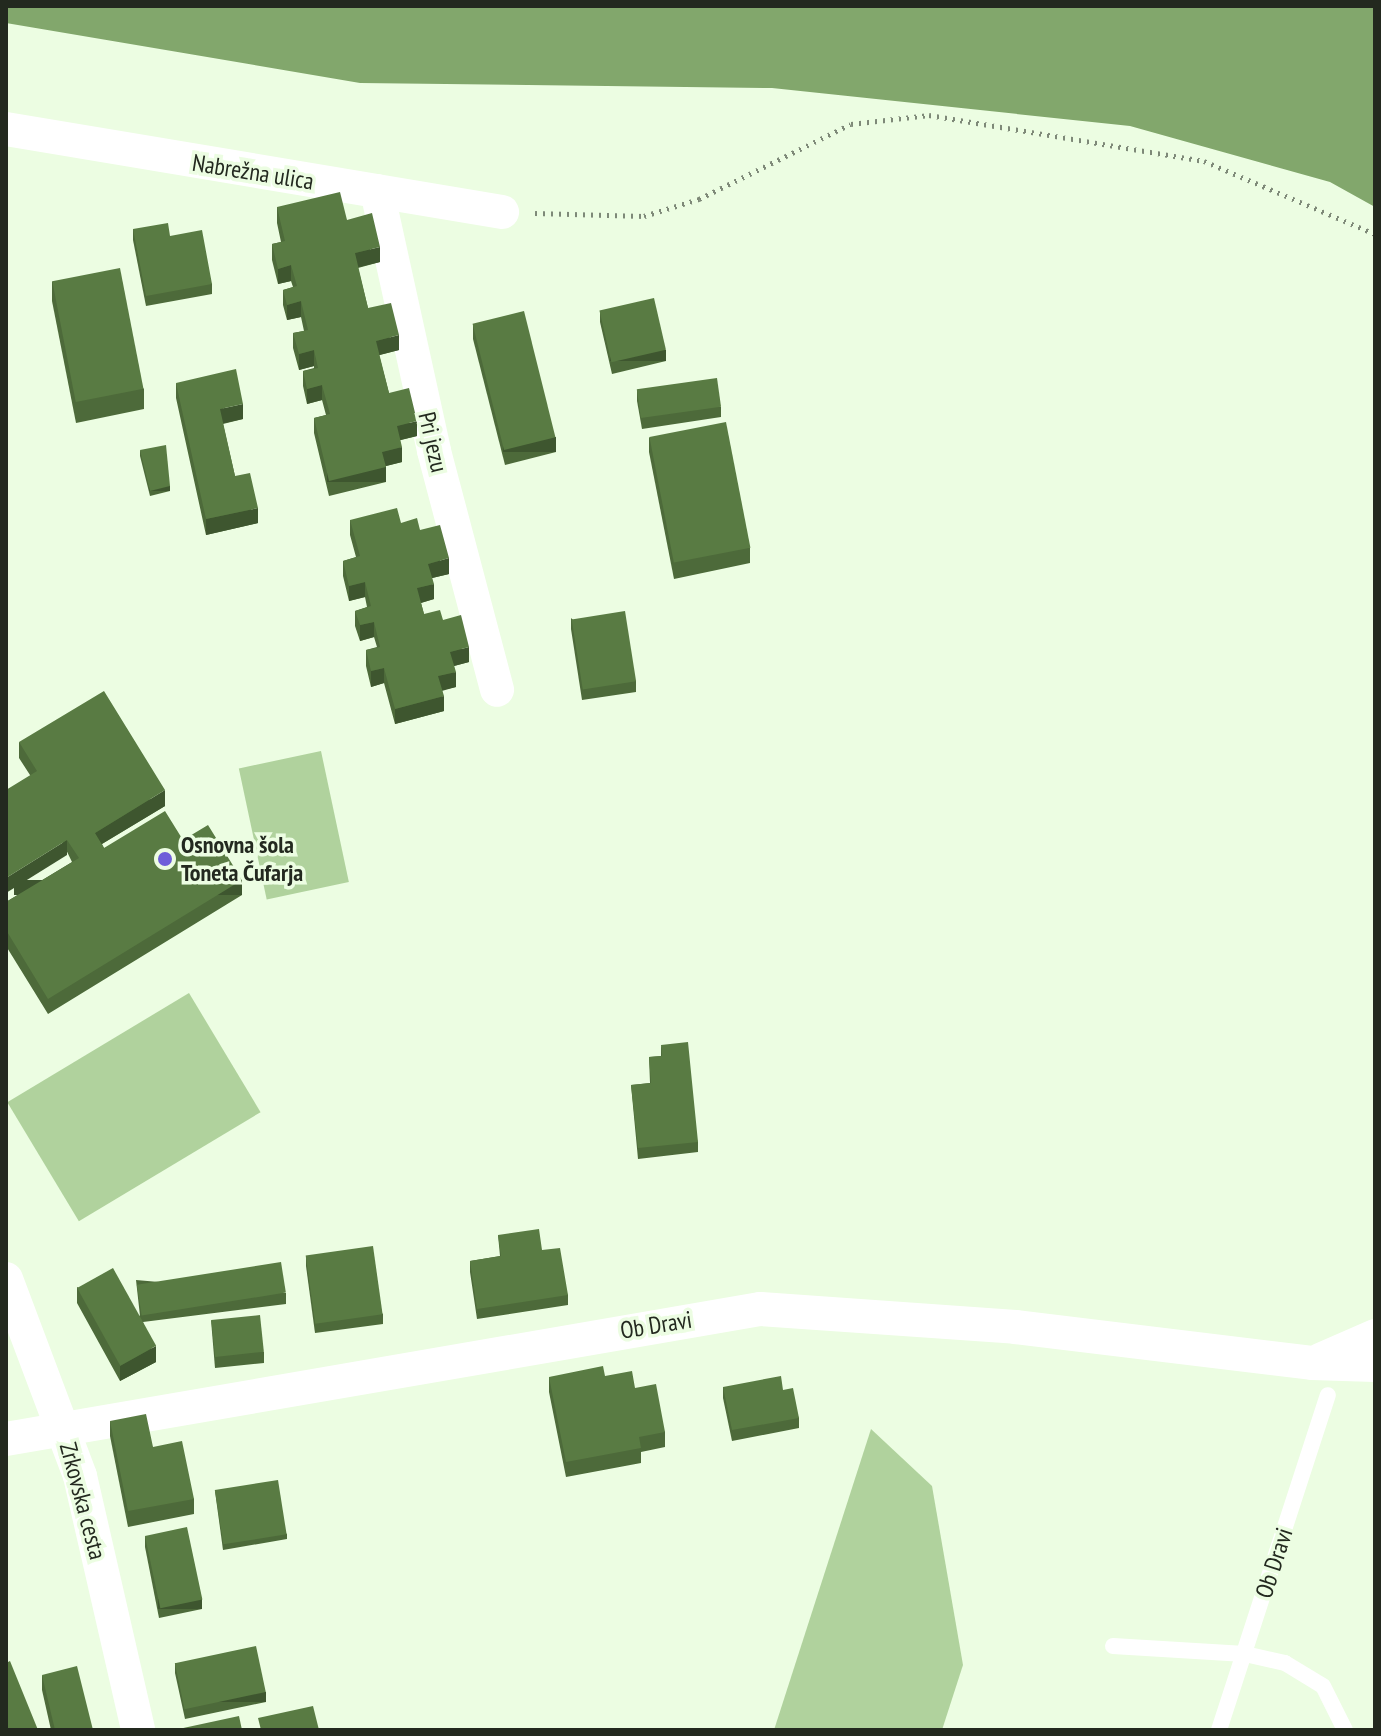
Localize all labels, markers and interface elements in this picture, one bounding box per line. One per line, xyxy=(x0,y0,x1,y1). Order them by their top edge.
street label: Nabrežna ulica xyxy=(190,148,316,196)
street label: Pri jezu xyxy=(412,409,454,475)
place label: Osnovna šola Toneta Čufarja xyxy=(181,831,304,887)
marker: Osnovna šola Toneta Čufarja xyxy=(156,850,174,868)
street label: Ob Dravi xyxy=(618,1305,694,1345)
street label: Zrkovska cesta xyxy=(54,1439,112,1563)
street label: Ob Dravi xyxy=(1249,1524,1299,1602)

